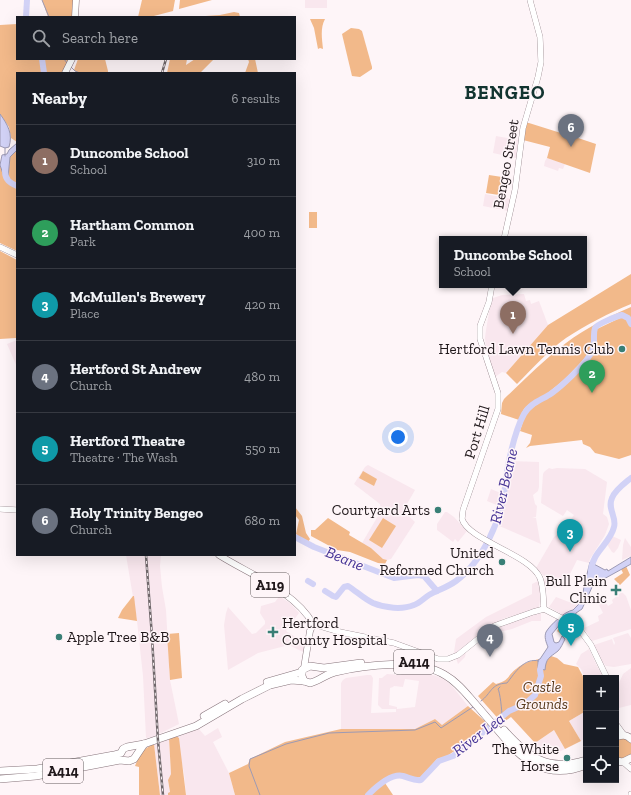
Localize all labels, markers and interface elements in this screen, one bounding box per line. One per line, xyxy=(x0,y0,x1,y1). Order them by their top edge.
search box xyxy=(16,16,296,60)
icon: search xyxy=(30,27,52,49)
text: Search here xyxy=(62,29,138,47)
district label: BENGEO xyxy=(464,81,546,104)
text: Nearby xyxy=(32,88,87,108)
text: 6 results xyxy=(232,91,280,106)
pin: 6 xyxy=(558,114,584,147)
street label: Bengeo Street xyxy=(489,117,523,210)
text: Duncombe School xyxy=(70,144,189,162)
text: 1 xyxy=(42,153,48,168)
text: 310 m xyxy=(247,153,280,168)
text: School xyxy=(70,162,107,177)
text: Hartham Common xyxy=(70,216,194,234)
text: 2 xyxy=(42,225,48,240)
text: 400 m xyxy=(244,225,280,240)
text: Park xyxy=(70,234,96,249)
popup xyxy=(439,236,587,288)
text: Duncombe School xyxy=(454,246,572,264)
text: School xyxy=(454,264,491,279)
text: McMullen's Brewery xyxy=(70,288,205,306)
text: 3 xyxy=(42,297,48,312)
text: 420 m xyxy=(245,297,280,312)
pin: 1 xyxy=(500,301,526,334)
text: Place xyxy=(70,306,99,321)
place label: Hertford Lawn Tennis Club xyxy=(439,340,614,358)
marker: Hertford Lawn Tennis Club xyxy=(617,344,627,354)
text: Hertford St Andrew xyxy=(70,360,201,378)
pin: 2 xyxy=(579,360,605,393)
text: 4 xyxy=(41,369,49,384)
text: 480 m xyxy=(244,369,280,384)
text: Church xyxy=(70,378,112,393)
street label: Port Hill xyxy=(460,403,494,461)
your location xyxy=(388,427,408,447)
text: Hertford Theatre xyxy=(70,432,185,450)
text: 5 xyxy=(42,441,48,456)
text: 550 m xyxy=(245,441,280,456)
water label: River Beane xyxy=(486,447,521,526)
text: Theatre · The Wash xyxy=(70,450,177,465)
place label: Courtyard Arts xyxy=(332,501,430,519)
text: Holy Trinity Bengeo xyxy=(70,504,203,522)
marker: Courtyard Arts xyxy=(433,505,443,515)
text: 6 xyxy=(42,513,48,528)
text: 680 m xyxy=(244,513,280,528)
pin: 3 xyxy=(557,519,583,552)
text: Church xyxy=(70,522,112,537)
water label: Beane xyxy=(323,542,367,575)
place label: United Reformed Church xyxy=(379,544,495,579)
marker: United Reformed Church xyxy=(497,557,507,567)
place label: Bull Plain Clinic xyxy=(545,572,607,607)
road number: A119 xyxy=(251,573,289,597)
marker: Bull Plain Clinic xyxy=(610,584,622,596)
pin: 5 xyxy=(558,613,584,646)
place label: Hertford County Hospital xyxy=(282,614,387,649)
pin: 4 xyxy=(477,624,503,657)
marker: Hertford County Hospital xyxy=(267,626,279,638)
place label: Apple Tree B&B xyxy=(67,628,169,646)
marker: Apple Tree B&B xyxy=(54,632,64,642)
road number: A414 xyxy=(394,650,434,674)
map controls xyxy=(583,675,619,783)
button: + xyxy=(583,675,619,711)
park label: Castle Grounds xyxy=(516,678,568,713)
water label: River Lea xyxy=(448,709,508,760)
button: − xyxy=(583,711,619,747)
place label: The White Horse xyxy=(492,740,559,775)
button: locate xyxy=(583,747,619,783)
marker: The White Horse xyxy=(562,753,572,763)
road number: A414 xyxy=(43,759,83,783)

